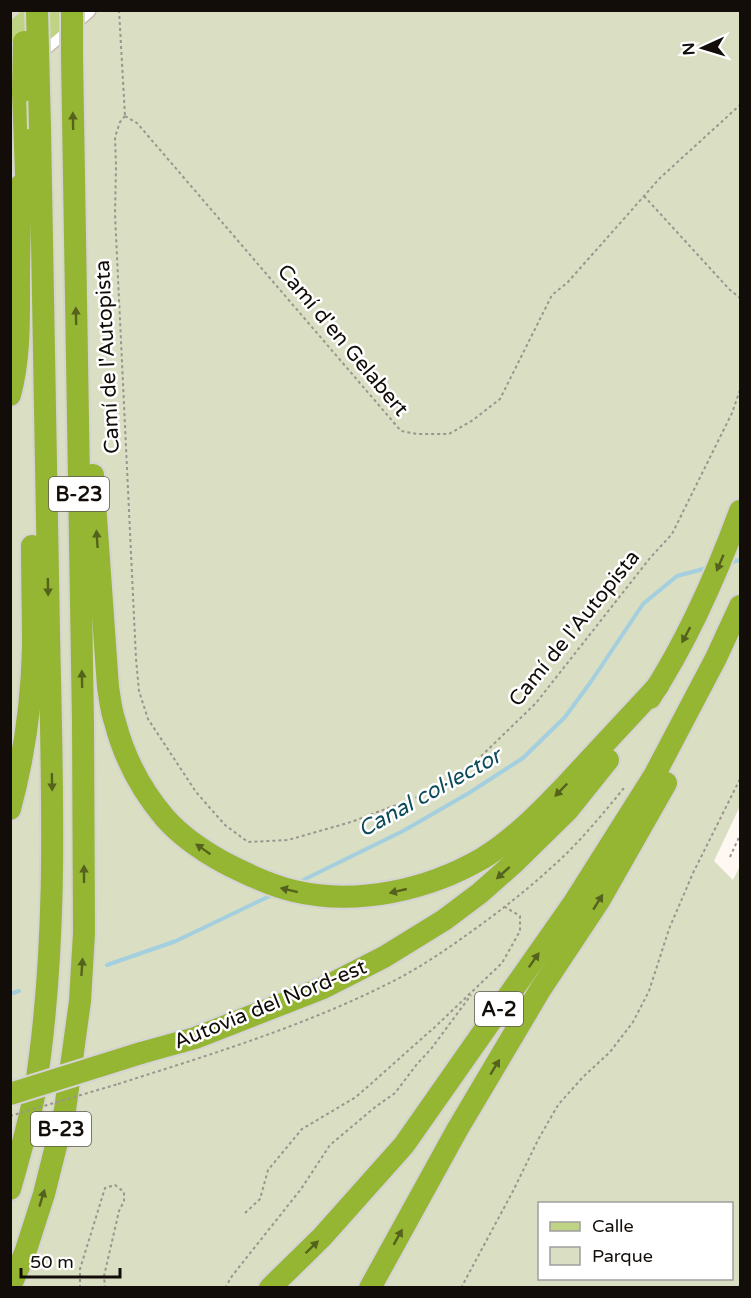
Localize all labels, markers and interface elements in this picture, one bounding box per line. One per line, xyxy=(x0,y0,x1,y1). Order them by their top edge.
north arrow xyxy=(673,18,733,78)
text: N xyxy=(679,42,699,56)
one-way arrow xyxy=(68,112,78,131)
street label: Camí de l'Autopista xyxy=(90,259,125,454)
street label: Camí d'en Gelabert xyxy=(272,259,413,421)
one-way arrow xyxy=(71,307,81,326)
road number: B-23 xyxy=(49,477,109,511)
one-way arrow xyxy=(93,530,102,549)
street label: Camí de l'Autopista xyxy=(504,545,645,712)
one-way arrow xyxy=(715,554,725,572)
one-way arrow xyxy=(43,577,53,596)
one-way arrow xyxy=(681,627,691,644)
one-way arrow xyxy=(77,670,87,689)
water label: Canal col·lector xyxy=(354,742,508,843)
one-way arrow xyxy=(47,772,56,791)
one-way arrow xyxy=(554,783,568,797)
one-way arrow xyxy=(195,843,211,855)
one-way arrow xyxy=(80,865,89,884)
one-way arrow xyxy=(495,866,510,880)
one-way arrow xyxy=(280,884,298,894)
one-way arrow xyxy=(388,886,407,896)
one-way arrow xyxy=(593,894,604,910)
one-way arrow xyxy=(528,952,540,968)
street label: Autovia del Nord-est xyxy=(170,954,370,1055)
one-way arrow xyxy=(77,957,87,976)
road number: A-2 xyxy=(475,992,523,1026)
one-way arrow xyxy=(489,1059,500,1075)
road number: B-23 xyxy=(31,1112,91,1146)
one-way arrow xyxy=(38,1188,47,1206)
legend xyxy=(538,1202,733,1280)
text: Calle xyxy=(592,1215,634,1237)
one-way arrow xyxy=(393,1228,403,1245)
one-way arrow xyxy=(305,1240,319,1254)
scale bar xyxy=(21,1241,120,1279)
text: Parque xyxy=(592,1245,653,1267)
text: 50 m xyxy=(30,1251,74,1273)

